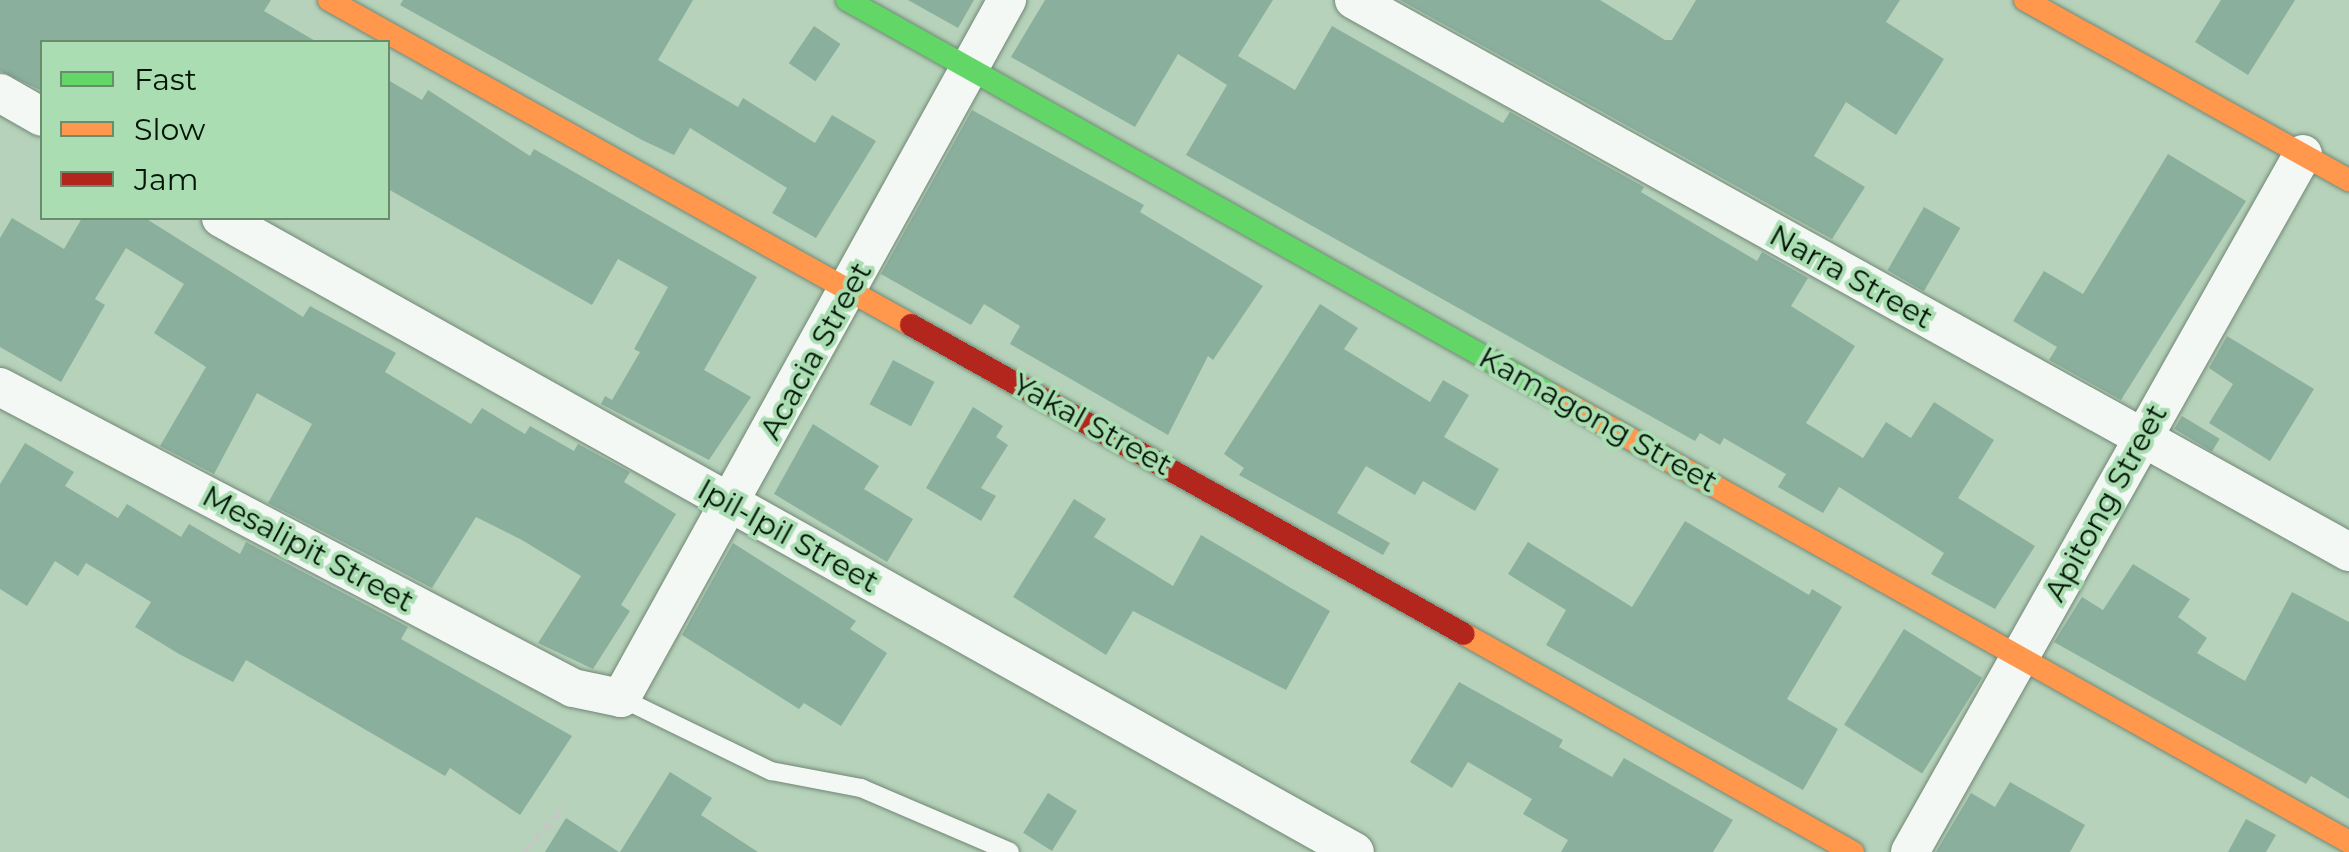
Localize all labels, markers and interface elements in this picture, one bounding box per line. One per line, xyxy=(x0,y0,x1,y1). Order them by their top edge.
legend xyxy=(40,40,390,220)
text: Fast xyxy=(134,61,197,98)
text: Slow xyxy=(134,111,205,148)
text: Jam xyxy=(134,161,199,198)
street label: Narra Street xyxy=(1763,217,1939,337)
street label: Acacia Street xyxy=(753,256,879,446)
street label: Kamagong Street xyxy=(1473,340,1723,500)
street label: Yakal Street xyxy=(1006,366,1178,484)
street label: Apitong Street xyxy=(2037,398,2175,608)
street label: Ipil-Ipil Street xyxy=(691,472,885,600)
street label: Mesalipit Street xyxy=(196,478,420,620)

